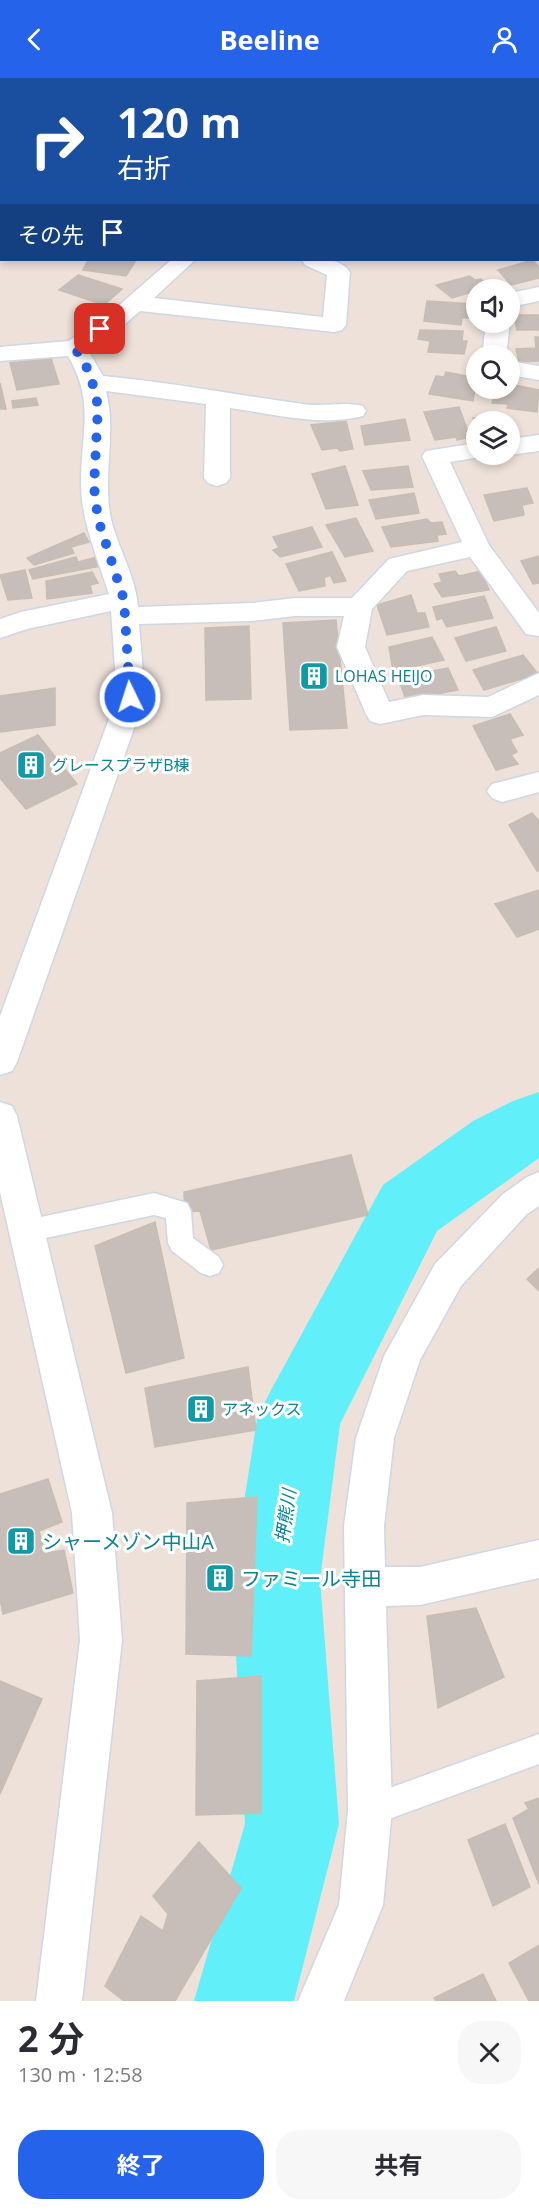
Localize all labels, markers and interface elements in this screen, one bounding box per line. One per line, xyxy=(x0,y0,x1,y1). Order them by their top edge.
text: Beeline xyxy=(219,21,320,58)
icon: back xyxy=(18,23,51,56)
icon: person xyxy=(488,23,521,56)
text: 120 m xyxy=(117,93,241,150)
icon: right xyxy=(18,102,96,180)
text: 右折 xyxy=(117,149,171,186)
icon: arrive xyxy=(96,216,129,249)
text: その先 xyxy=(18,219,84,249)
map controls xyxy=(466,279,520,465)
button: sound xyxy=(466,279,520,333)
pin xyxy=(74,303,125,354)
icon: arrive xyxy=(83,312,116,345)
button: search xyxy=(466,345,520,399)
button: layers xyxy=(466,411,520,465)
building icon: LOHAS HEIJO xyxy=(298,660,330,692)
position arrow xyxy=(98,665,162,729)
place label: LOHAS HEIJO xyxy=(335,665,433,687)
building icon: グレースプラザB棟 xyxy=(15,749,47,781)
place label: グレースプラザB棟 xyxy=(52,754,190,776)
building icon: アネックス xyxy=(185,1393,217,1425)
place label: アネックス xyxy=(222,1398,302,1420)
water label: 押熊川 xyxy=(269,1486,301,1544)
building icon: シャーメゾン中山A xyxy=(5,1525,37,1557)
place label: シャーメゾン中山A xyxy=(42,1528,214,1555)
building icon: ファミール寺田 xyxy=(204,1562,236,1594)
place label: ファミール寺田 xyxy=(241,1565,381,1592)
text: 2 分 xyxy=(18,2014,84,2063)
button: close xyxy=(458,2021,521,2084)
text: 130 m · 12:58 xyxy=(18,2061,143,2088)
button: 終了 xyxy=(18,2130,264,2199)
button: 共有 xyxy=(276,2130,521,2199)

